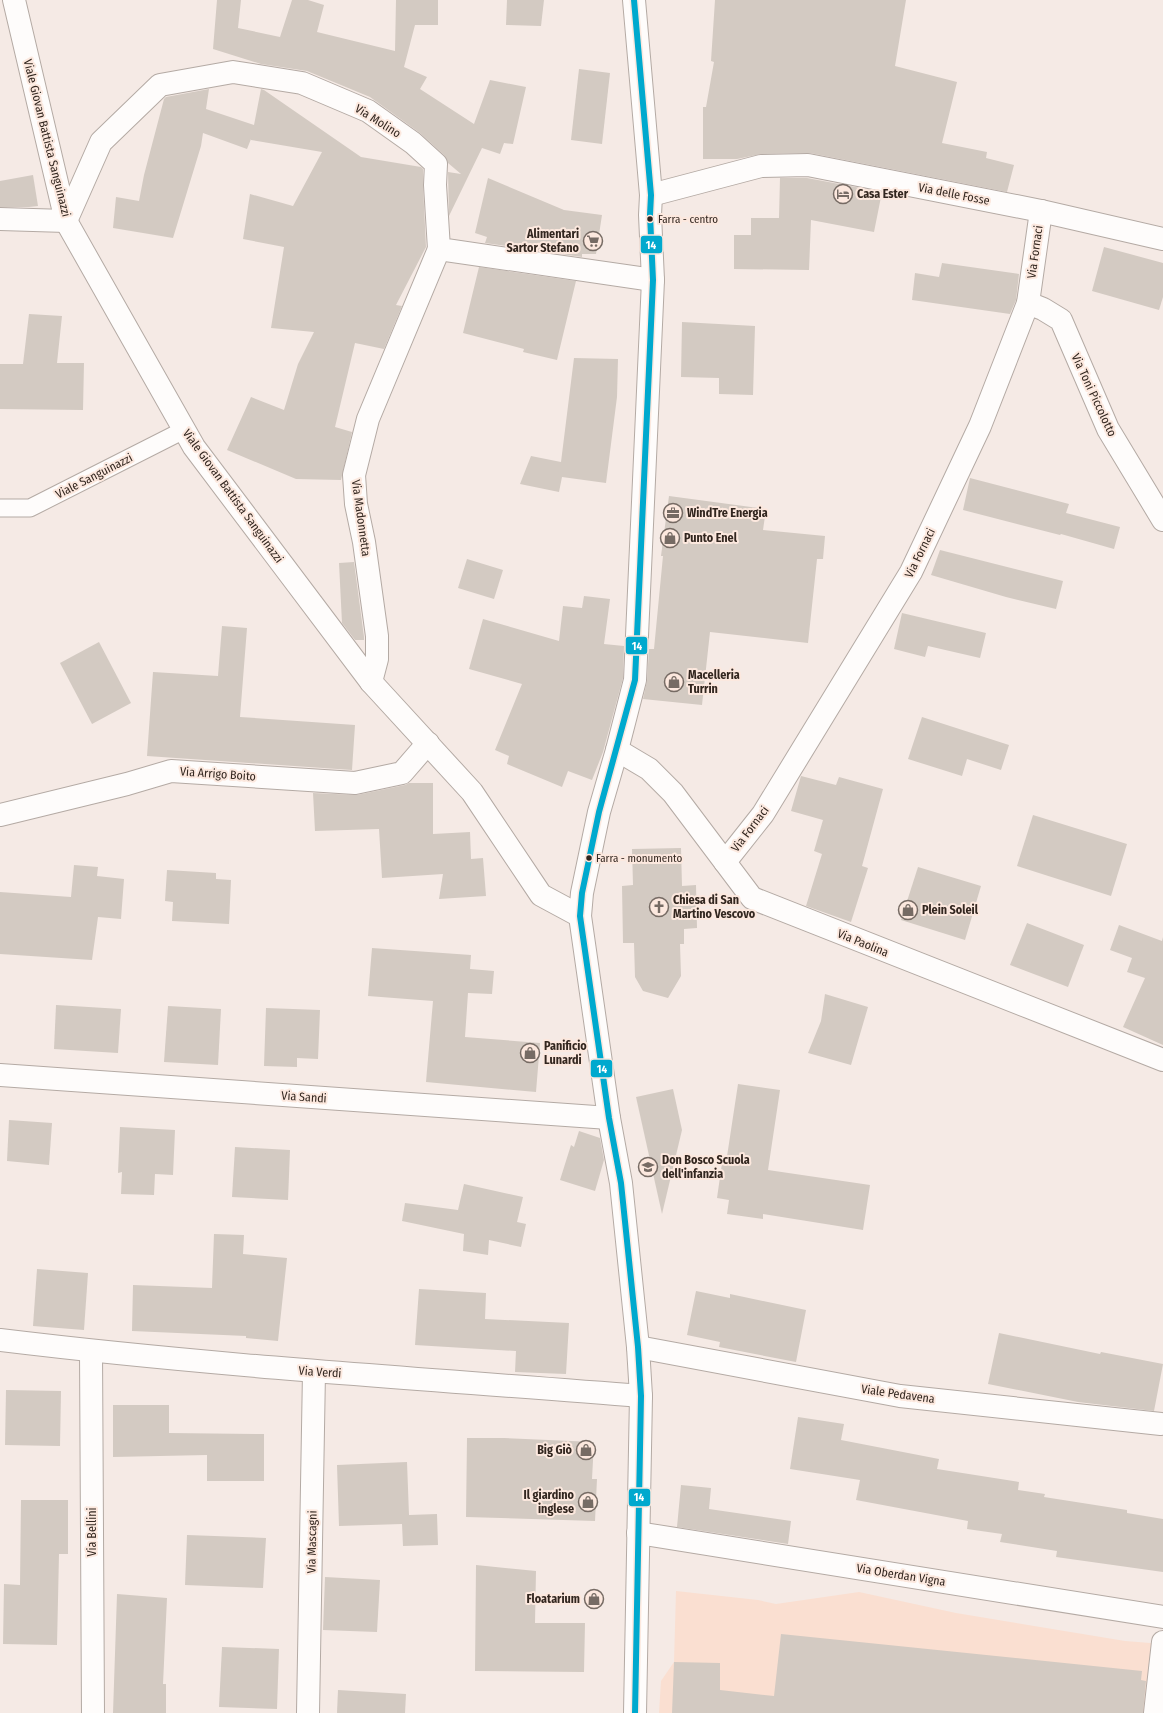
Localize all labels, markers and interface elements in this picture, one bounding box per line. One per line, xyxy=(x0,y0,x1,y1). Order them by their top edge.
street label: Viale Giovan Battista Sanguinazzi xyxy=(21,58,73,218)
street label: Via Molino xyxy=(352,101,404,141)
street label: Via delle Fosse xyxy=(917,180,991,208)
hotel icon: Casa Ester xyxy=(832,183,854,205)
place label: Casa Ester xyxy=(857,187,909,201)
place label: Farra - centro xyxy=(658,213,718,226)
marker: Farra - centro xyxy=(645,214,655,224)
street label: Via Fornaci xyxy=(1024,225,1046,279)
place label: Alimentari Sartor Stefano xyxy=(506,227,580,255)
supermarket icon: Alimentari Sartor Stefano xyxy=(582,230,604,252)
line badge: 14 xyxy=(640,235,663,254)
text: 14 xyxy=(646,239,656,252)
street label: Via Toni Piccolotto xyxy=(1069,351,1119,439)
street label: Viale Giovan Battista Sanguinazzi xyxy=(180,426,286,566)
street label: Viale Sanguinazzi xyxy=(53,451,135,501)
street label: Via Madonnetta xyxy=(349,479,373,557)
office icon: WindTre Energia xyxy=(662,502,684,524)
place label: WindTre Energia xyxy=(687,506,768,520)
street label: Via Fornaci xyxy=(902,526,938,580)
shop icon: Punto Enel xyxy=(659,527,681,549)
place label: Punto Enel xyxy=(684,531,738,545)
line badge: 14 xyxy=(625,636,648,655)
text: 14 xyxy=(632,640,642,653)
place label: Macelleria Turrin xyxy=(688,668,740,696)
shop icon: Macelleria Turrin xyxy=(663,671,685,693)
street label: Via Arrigo Boito xyxy=(180,764,256,784)
street label: Via Fornaci xyxy=(728,803,772,855)
place label: Farra - monumento xyxy=(596,852,682,865)
marker: Farra - monumento xyxy=(584,853,594,863)
place label: Chiesa di San Martino Vescovo xyxy=(673,893,756,921)
church icon: Chiesa di San Martino Vescovo xyxy=(648,896,670,918)
shop icon: Plein Soleil xyxy=(897,899,919,921)
place label: Plein Soleil xyxy=(922,903,979,917)
street label: Via Paolina xyxy=(835,926,891,960)
place label: Panificio Lunardi xyxy=(544,1039,587,1067)
shop icon: Panificio Lunardi xyxy=(519,1042,541,1064)
line badge: 14 xyxy=(590,1059,613,1078)
text: 14 xyxy=(597,1063,607,1076)
street label: Via Sandi xyxy=(281,1088,327,1106)
place label: Don Bosco Scuola dell'infanzia xyxy=(662,1153,750,1181)
school or university icon: Don Bosco Scuola dell'infanzia xyxy=(637,1156,659,1178)
street label: Via Verdi xyxy=(298,1364,342,1380)
street label: Viale Pedavena xyxy=(860,1382,936,1406)
shop icon: Big Giò xyxy=(575,1439,597,1461)
place label: Big Giò xyxy=(537,1443,573,1457)
place label: Il giardino inglese xyxy=(524,1488,575,1516)
line badge: 14 xyxy=(628,1488,651,1507)
shop icon: Il giardino inglese xyxy=(577,1491,599,1513)
text: 14 xyxy=(634,1491,644,1504)
street label: Via Bellini xyxy=(85,1507,99,1557)
street label: Via Mascagni xyxy=(304,1510,320,1574)
street label: Via Oberdan Vigna xyxy=(855,1561,947,1589)
shop icon: Floatarium xyxy=(583,1588,605,1610)
place label: Floatarium xyxy=(526,1592,580,1606)

